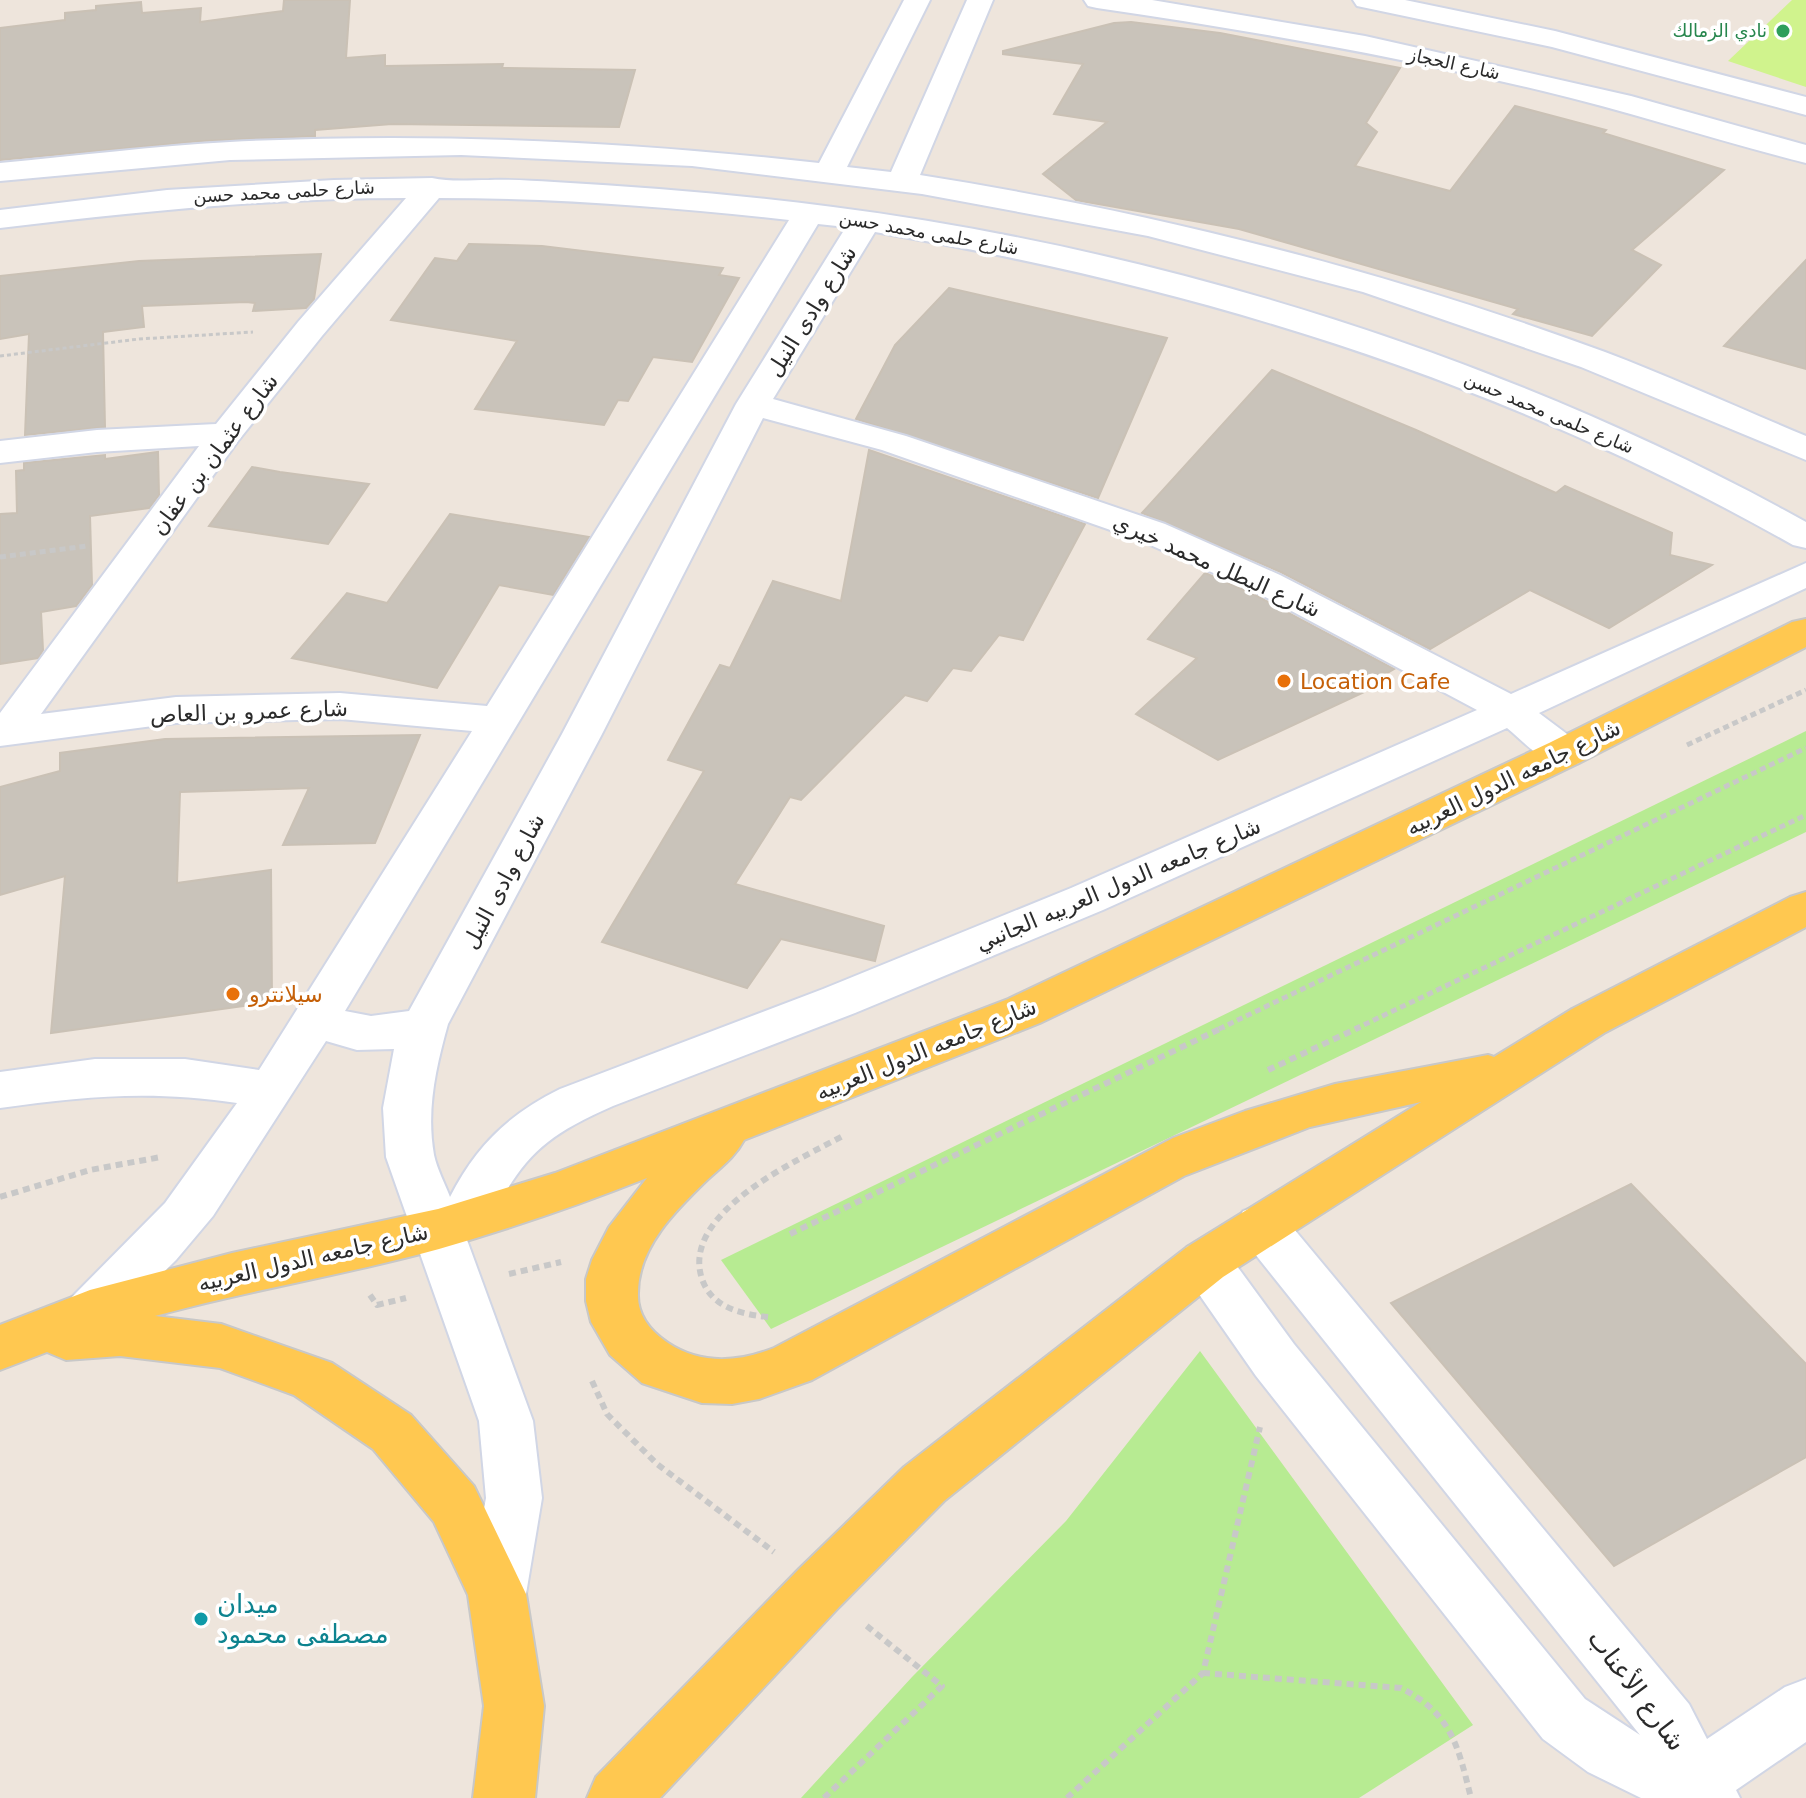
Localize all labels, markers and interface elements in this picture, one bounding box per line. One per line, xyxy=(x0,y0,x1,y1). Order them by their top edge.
place label: نادي الزمالك xyxy=(1672,20,1767,42)
marker: نادي الزمالك xyxy=(1774,22,1792,40)
street label: شارع الحجاز xyxy=(1405,43,1502,84)
street label: شارع حلمى محمد حسن xyxy=(193,176,375,208)
street label: شارع حلمى محمد حسن xyxy=(838,206,1020,260)
street label: شارع وادى النيل xyxy=(761,241,862,381)
street label: شارع حلمى محمد حسن xyxy=(1461,367,1637,459)
street label: شارع عثمان بن عفان xyxy=(146,369,283,540)
street label: شارع البطل محمد خيري xyxy=(1109,509,1324,622)
place label: Location Cafe xyxy=(1300,669,1450,694)
marker: Location Cafe xyxy=(1275,672,1293,690)
street label: شارع عمرو بن العاص xyxy=(150,696,348,728)
street label: شارع جامعه الدول العربيه xyxy=(1402,715,1625,840)
street label: شارع وادى النيل xyxy=(457,809,550,953)
street label: شارع جامعه الدول العربيه الجانبي xyxy=(972,813,1265,957)
place label: سيلانترو xyxy=(248,982,323,1007)
marker: سيلانترو xyxy=(224,985,242,1003)
street label: شارع جامعه الدول العربيه xyxy=(812,994,1040,1105)
street label: شارع جامعه الدول العربيه xyxy=(196,1219,431,1296)
place label: ميدان مصطفى محمود xyxy=(217,1589,389,1650)
marker: ميدان مصطفى محمود xyxy=(192,1610,210,1628)
street label: شارع الأعناب xyxy=(1582,1622,1694,1756)

